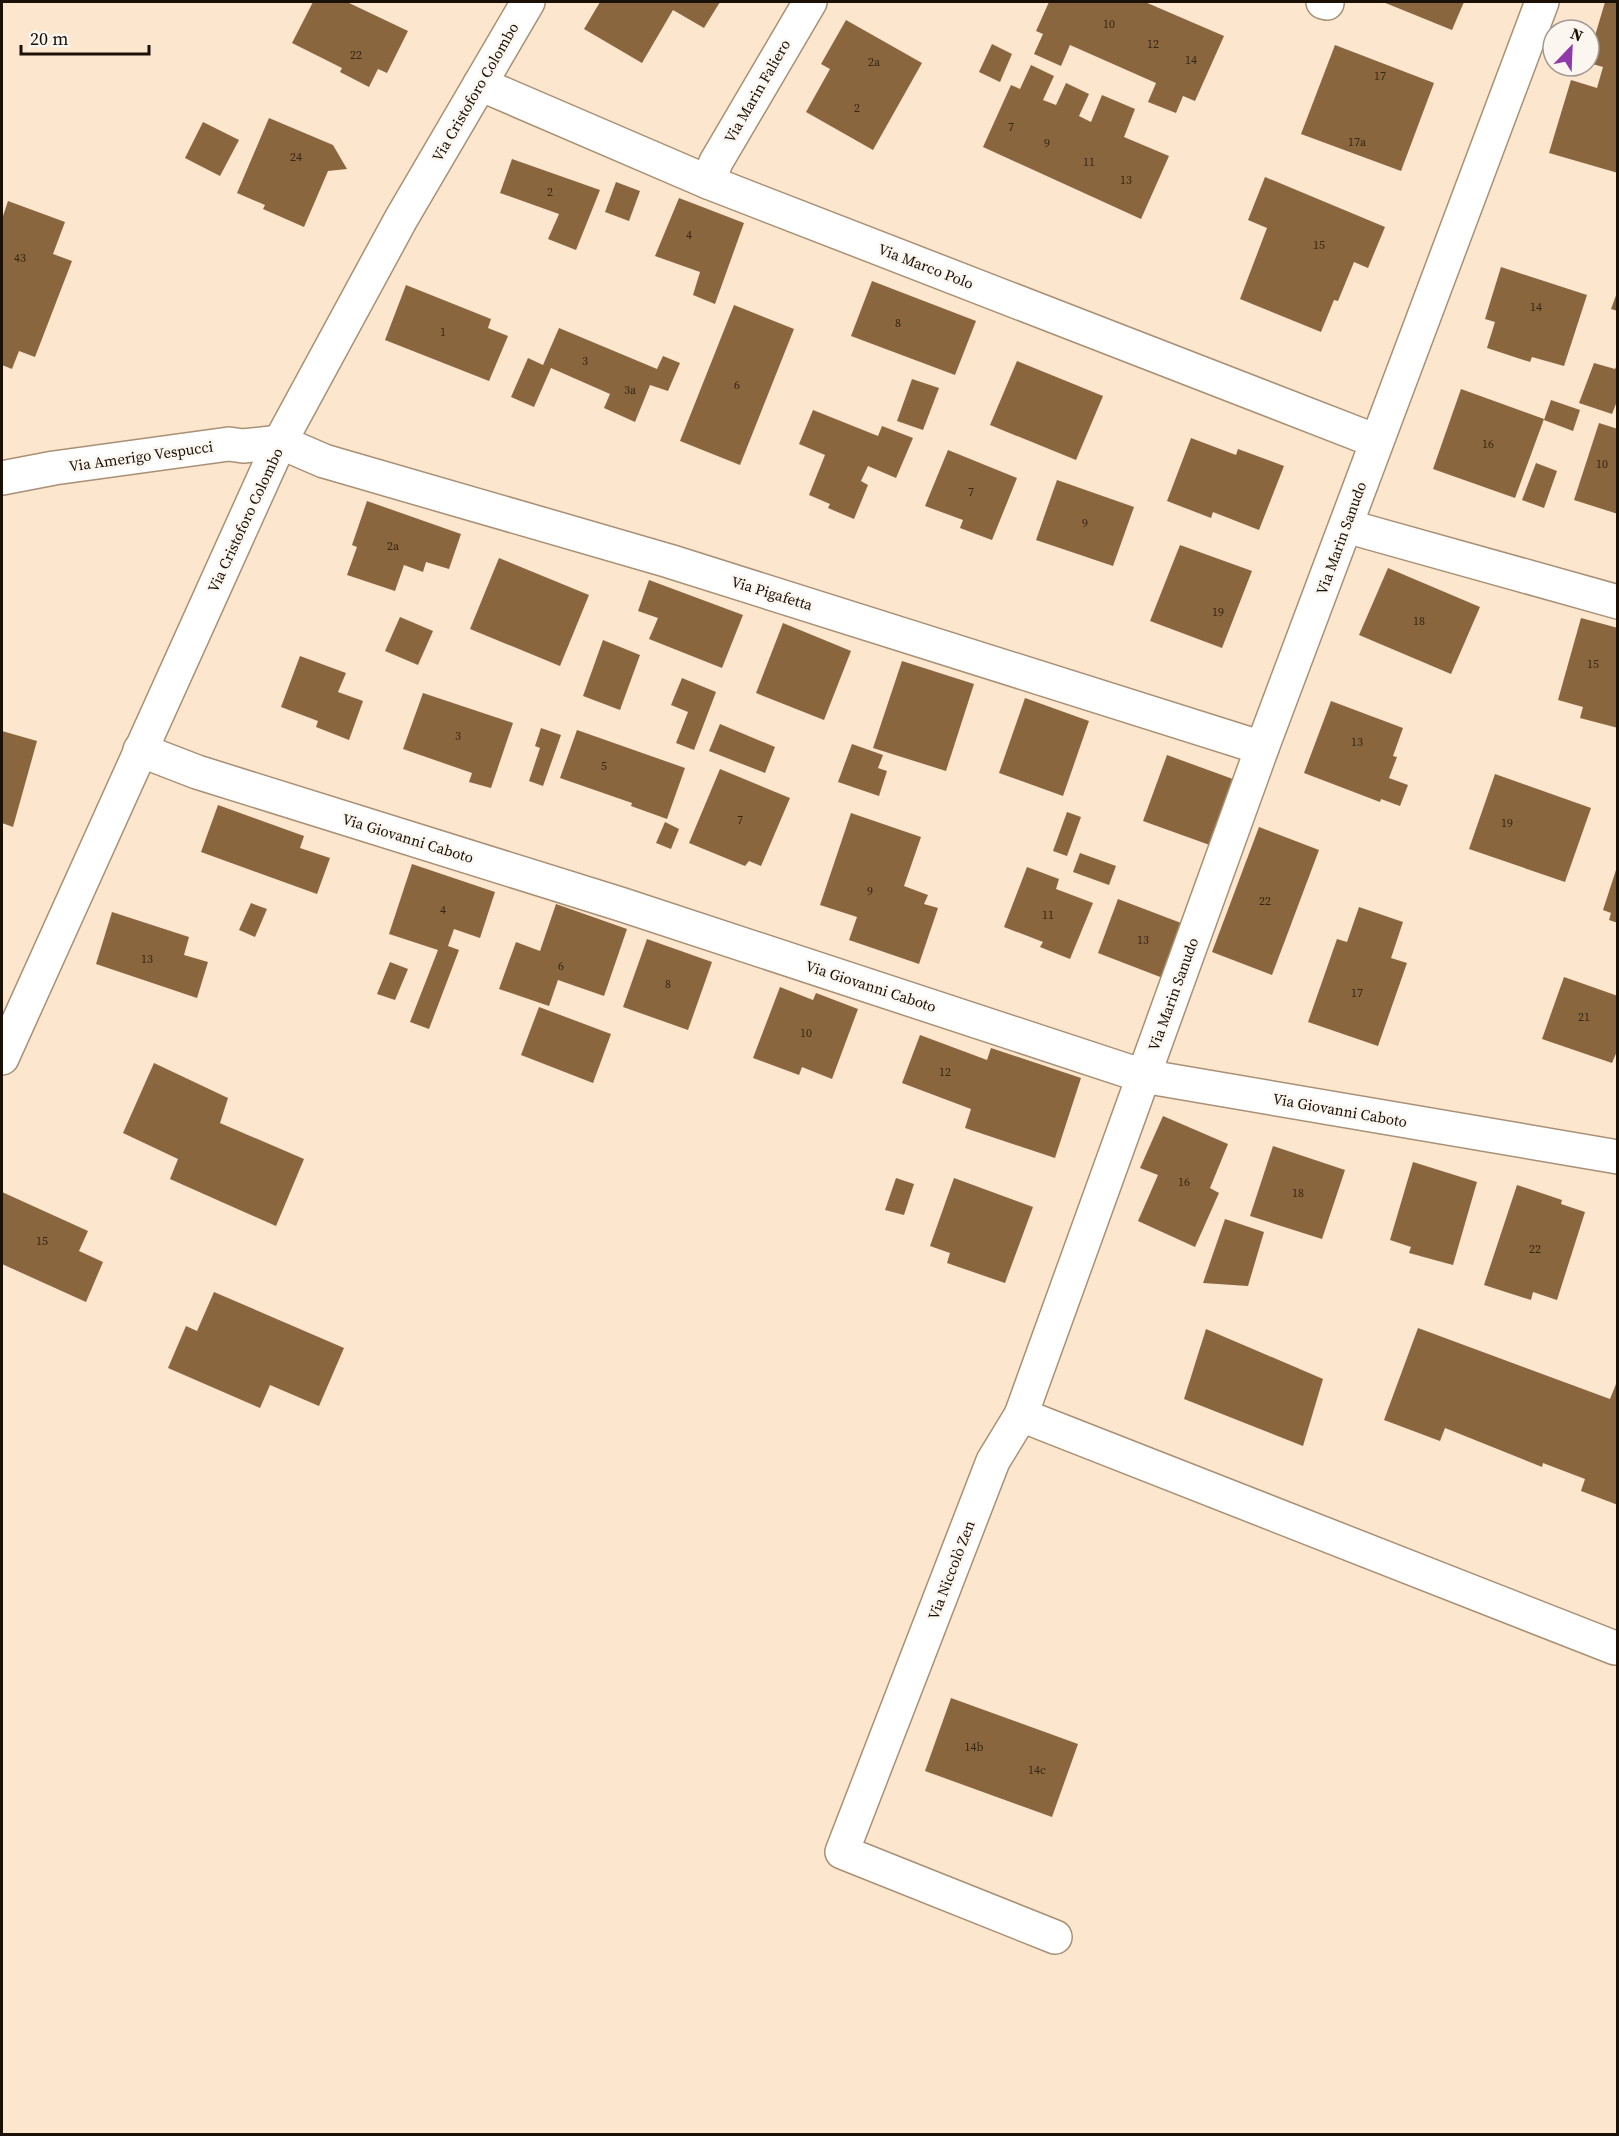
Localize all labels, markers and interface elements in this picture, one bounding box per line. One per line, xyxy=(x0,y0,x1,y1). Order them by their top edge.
house number: 10 xyxy=(1103,16,1115,32)
scale bar xyxy=(21,18,148,56)
north arrow xyxy=(1541,18,1601,78)
street label: Via Cristoforo Colombo xyxy=(427,19,523,165)
text: N xyxy=(1567,22,1587,47)
text: 20 m xyxy=(30,26,68,51)
street label: Via Marin Faliero xyxy=(719,35,795,147)
house number: 12 xyxy=(1147,36,1159,52)
house number: 22 xyxy=(350,47,362,63)
house number: 14 xyxy=(1185,52,1197,68)
house number: 2a xyxy=(868,54,881,70)
house number: 17 xyxy=(1374,68,1386,84)
house number: 2 xyxy=(854,100,860,116)
house number: 7 xyxy=(1008,119,1014,135)
house number: 17a xyxy=(1348,134,1367,150)
house number: 9 xyxy=(1044,135,1050,151)
house number: 24 xyxy=(290,149,302,165)
house number: 11 xyxy=(1083,154,1095,170)
house number: 13 xyxy=(1120,172,1132,188)
house number: 2 xyxy=(547,184,553,200)
house number: 4 xyxy=(686,227,692,243)
house number: 15 xyxy=(1313,237,1325,253)
street label: Via Marco Polo xyxy=(875,238,977,294)
house number: 43 xyxy=(14,250,26,266)
house number: 14 xyxy=(1530,299,1542,315)
house number: 8 xyxy=(895,315,901,331)
house number: 1 xyxy=(440,324,446,340)
house number: 3 xyxy=(582,353,588,369)
house number: 6 xyxy=(734,377,740,393)
house number: 3a xyxy=(624,382,637,398)
street label: Via Amerigo Vespucci xyxy=(68,435,214,477)
house number: 16 xyxy=(1482,436,1494,452)
street label: Via Cristoforo Colombo xyxy=(202,444,288,596)
house number: 10 xyxy=(1596,456,1608,472)
street label: Via Marin Sanudo xyxy=(1311,478,1371,598)
house number: 7 xyxy=(968,484,974,500)
house number: 9 xyxy=(1082,515,1088,531)
house number: 2a xyxy=(387,538,400,554)
street label: Via Pigafetta xyxy=(729,571,816,615)
house number: 19 xyxy=(1212,604,1224,620)
house number: 18 xyxy=(1413,613,1425,629)
house number: 15 xyxy=(1587,656,1599,672)
house number: 3 xyxy=(455,728,461,744)
house number: 13 xyxy=(1351,734,1363,750)
house number: 5 xyxy=(601,758,607,774)
street label: Via Giovanni Caboto xyxy=(340,808,476,868)
house number: 7 xyxy=(737,812,743,828)
house number: 19 xyxy=(1501,815,1513,831)
house number: 9 xyxy=(867,883,873,899)
house number: 22 xyxy=(1259,893,1271,909)
house number: 4 xyxy=(440,902,446,918)
house number: 11 xyxy=(1042,907,1054,923)
house number: 13 xyxy=(1137,932,1149,948)
street label: Via Marin Sanudo xyxy=(1143,934,1203,1054)
house number: 13 xyxy=(141,951,153,967)
street label: Via Giovanni Caboto xyxy=(803,955,939,1017)
house number: 6 xyxy=(558,958,564,974)
house number: 8 xyxy=(665,976,671,992)
house number: 17 xyxy=(1351,985,1363,1001)
house number: 21 xyxy=(1578,1009,1590,1025)
house number: 10 xyxy=(800,1025,812,1041)
house number: 12 xyxy=(939,1064,951,1080)
street label: Via Giovanni Caboto xyxy=(1271,1088,1409,1132)
house number: 16 xyxy=(1178,1174,1190,1190)
house number: 18 xyxy=(1292,1185,1304,1201)
house number: 15 xyxy=(36,1233,48,1249)
house number: 22 xyxy=(1529,1241,1541,1257)
street label: Via Niccolò Zen xyxy=(922,1517,980,1623)
house number: 14b xyxy=(965,1739,984,1755)
house number: 14c xyxy=(1028,1762,1046,1778)

